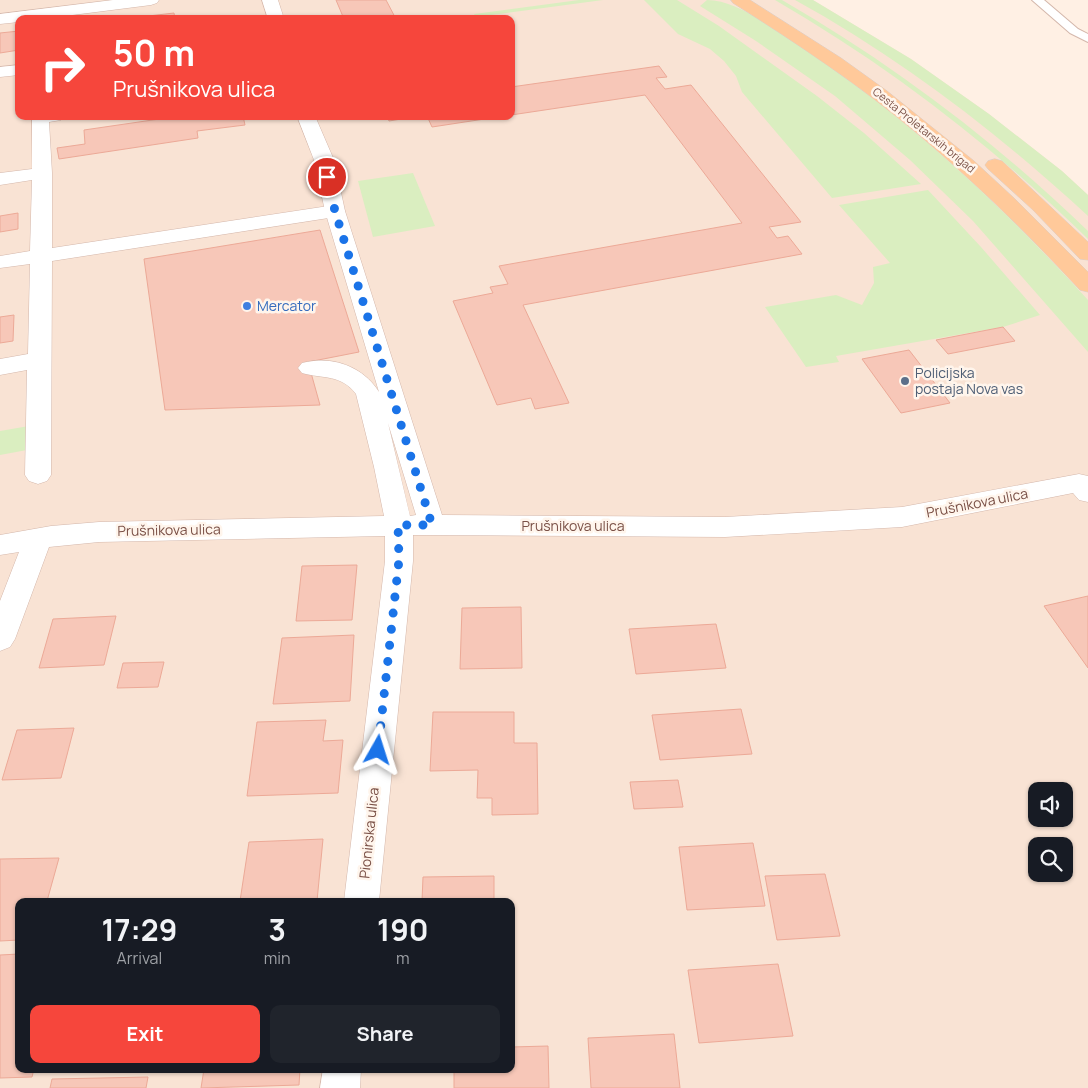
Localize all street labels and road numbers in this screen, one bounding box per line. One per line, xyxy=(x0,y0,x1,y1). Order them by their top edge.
street label: Cesta Proletarskih brigad xyxy=(870,84,979,176)
street label: Prušnikova ulica xyxy=(924,483,1029,522)
street label: Prušnikova ulica xyxy=(521,516,625,535)
street label: Prušnikova ulica xyxy=(117,519,221,540)
street label: Pionirska ulica xyxy=(354,786,383,879)

